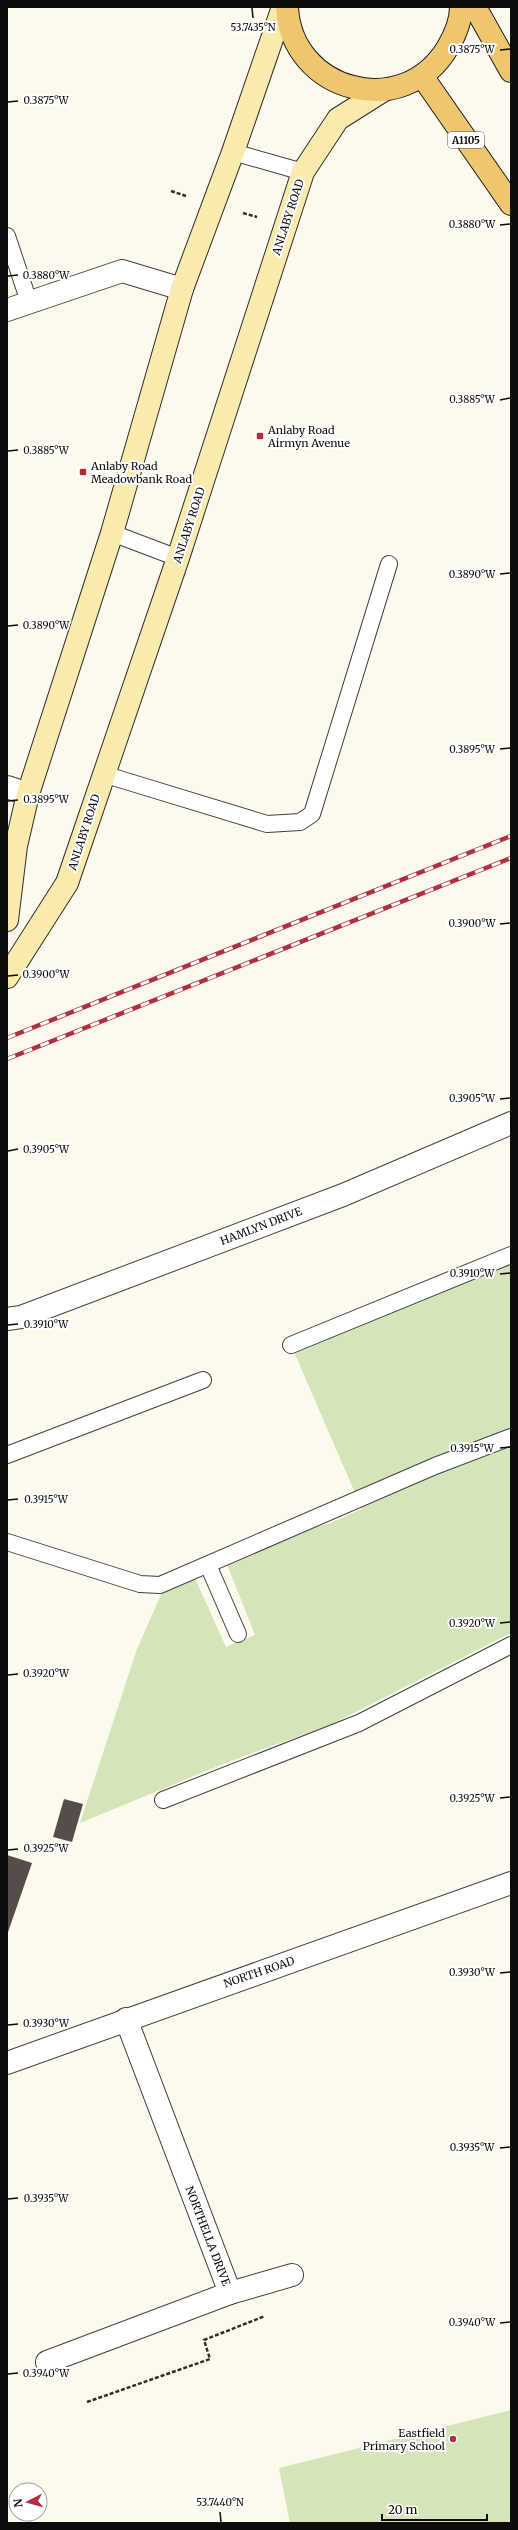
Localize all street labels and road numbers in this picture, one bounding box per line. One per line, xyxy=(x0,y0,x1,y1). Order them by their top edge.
road number: A1105 xyxy=(448,132,484,148)
street label: ANLABY ROAD xyxy=(269,177,307,258)
street label: ANLABY ROAD xyxy=(170,485,208,566)
street label: ANLABY ROAD xyxy=(65,792,103,873)
street label: HAMLYN DRIVE xyxy=(218,1204,304,1248)
street label: NORTH ROAD xyxy=(222,1953,296,1991)
street label: NORTHELLA DRIVE xyxy=(183,2184,234,2288)

